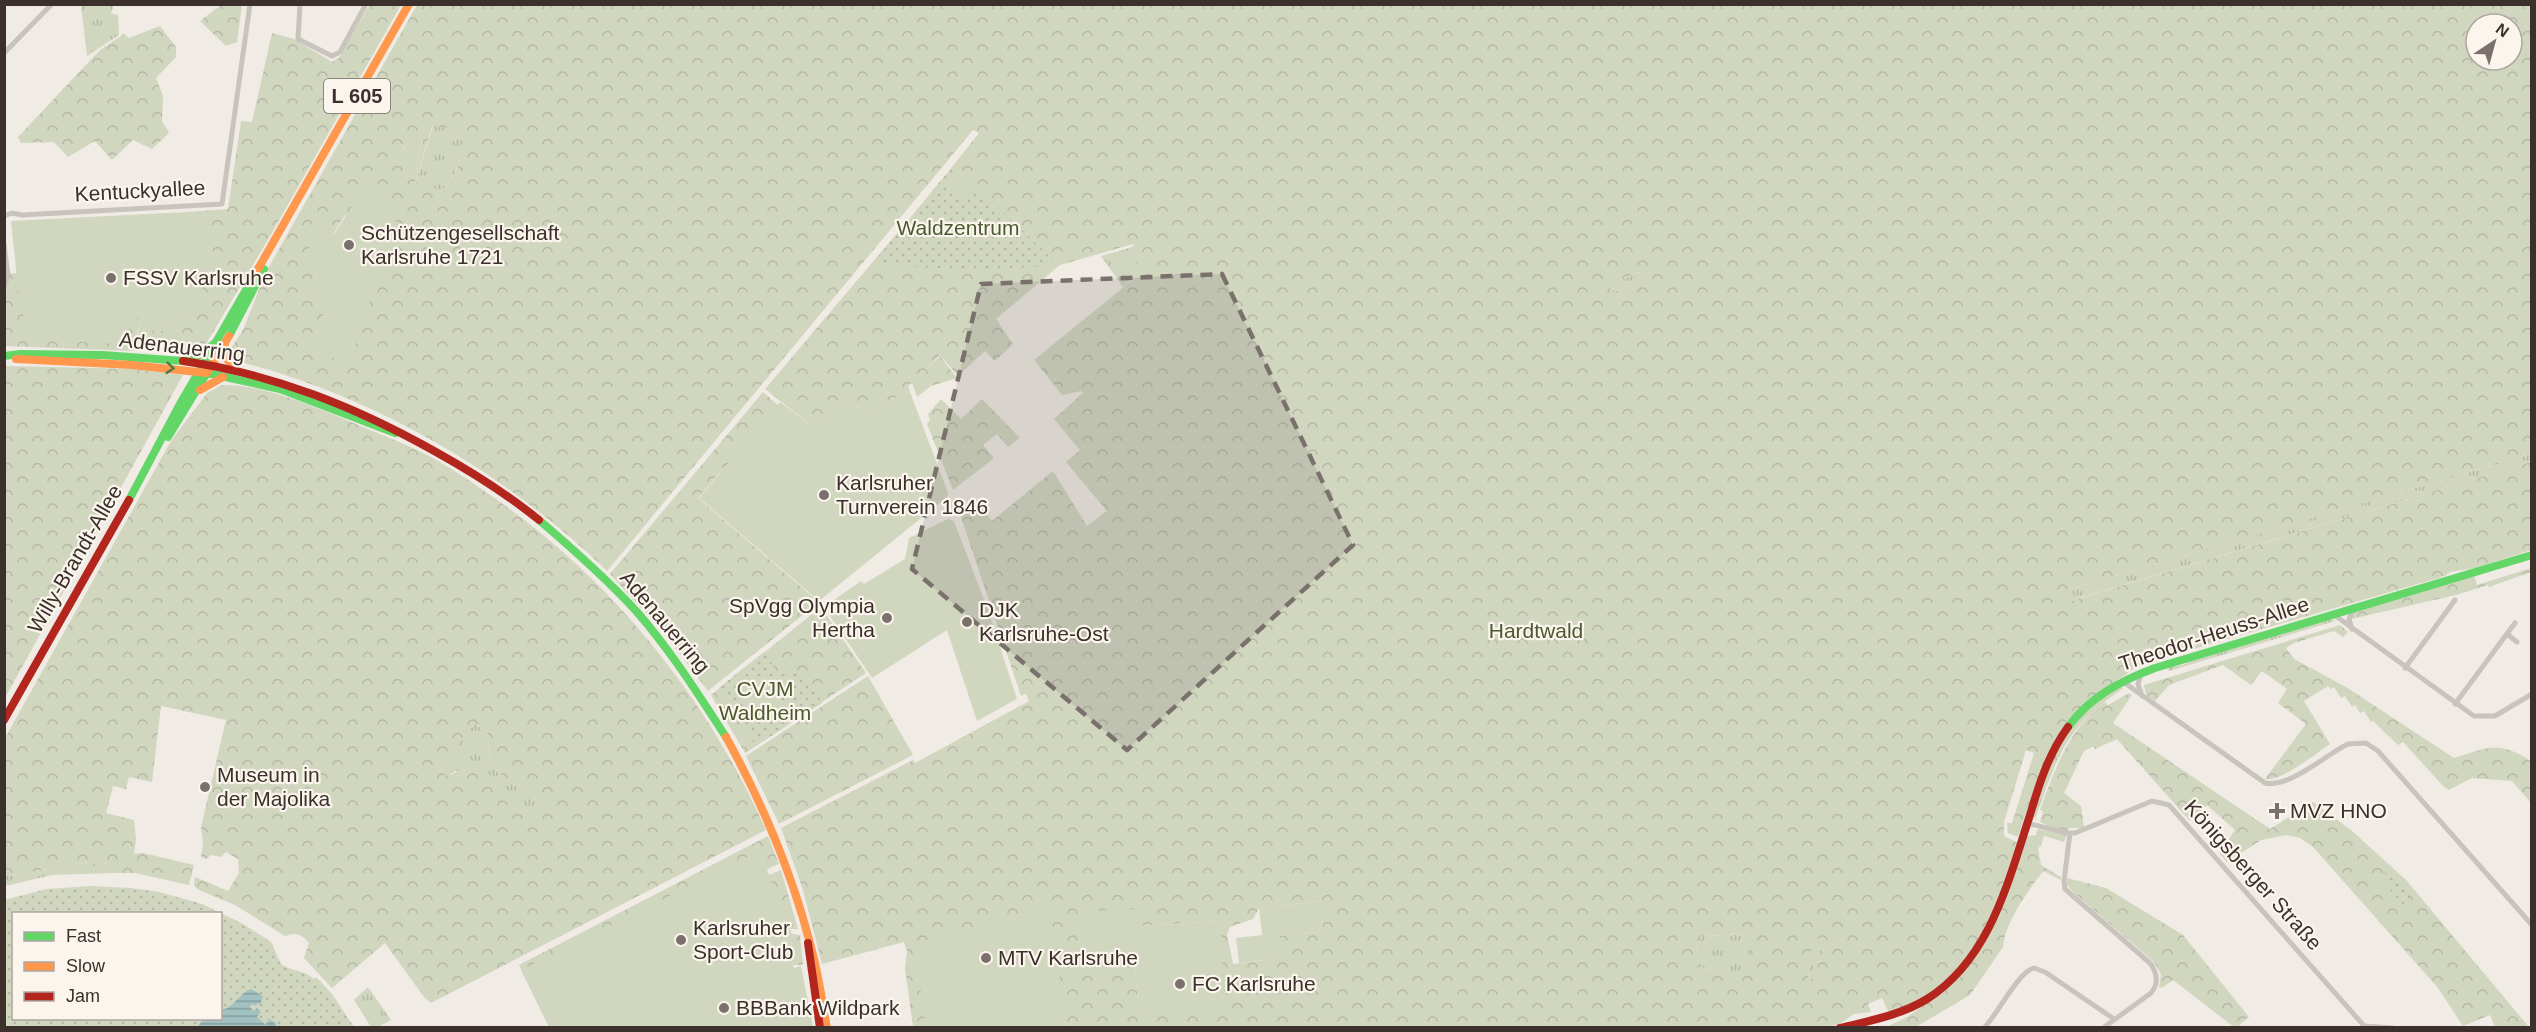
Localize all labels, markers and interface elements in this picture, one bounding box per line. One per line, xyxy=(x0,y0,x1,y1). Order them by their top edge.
north arrow xyxy=(2464,12,2524,72)
text: N xyxy=(2493,20,2512,41)
road number: L 605 xyxy=(324,79,390,113)
street label: Kentuckyallee xyxy=(74,176,206,205)
park label: Waldzentrum xyxy=(897,216,1019,239)
place label: Schützengesellschaft Karlsruhe 1721 xyxy=(361,221,560,268)
marker: Schützengesellschaft Karlsruhe 1721 xyxy=(342,238,356,252)
place label: FSSV Karlsruhe xyxy=(123,266,274,289)
marker: FSSV Karlsruhe xyxy=(104,271,118,285)
street label: Adenauerring xyxy=(118,327,246,366)
one-way arrow xyxy=(165,361,174,374)
place label: Karlsruher Turnverein 1846 xyxy=(836,471,988,518)
street label: Willy-Brandt-Allee xyxy=(23,481,126,637)
marker: Karlsruher Turnverein 1846 xyxy=(817,488,831,502)
street label: Adenauerring xyxy=(616,566,715,677)
street label: Theodor-Heuss-Allee xyxy=(2116,592,2312,675)
place label: SpVgg Olympia Hertha xyxy=(729,594,875,641)
place label: DJK Karlsruhe-Ost xyxy=(979,598,1109,645)
marker: SpVgg Olympia Hertha xyxy=(880,611,894,625)
marker: DJK Karlsruhe-Ost xyxy=(960,615,974,629)
park label: Hardtwald xyxy=(1489,619,1583,642)
park label: CVJM Waldheim xyxy=(719,677,811,724)
place label: Museum in der Majolika xyxy=(217,763,331,810)
marker: Museum in der Majolika xyxy=(198,780,212,794)
street label: Königsberger Straße xyxy=(2180,795,2327,954)
place label: MVZ HNO xyxy=(2290,799,2387,822)
marker: MVZ HNO xyxy=(2268,802,2286,820)
legend xyxy=(12,912,222,1020)
place label: Karlsruher Sport-Club xyxy=(693,916,793,963)
text: Fast xyxy=(66,926,101,946)
marker: Karlsruher Sport-Club xyxy=(674,933,688,947)
place label: MTV Karlsruhe xyxy=(998,946,1138,969)
marker: MTV Karlsruhe xyxy=(979,951,993,965)
text: Slow xyxy=(66,956,106,976)
place label: FC Karlsruhe xyxy=(1192,972,1316,995)
marker: FC Karlsruhe xyxy=(1173,977,1187,991)
text: Jam xyxy=(66,986,100,1006)
place label: BBBank Wildpark xyxy=(736,996,900,1019)
marker: BBBank Wildpark xyxy=(717,1001,731,1015)

